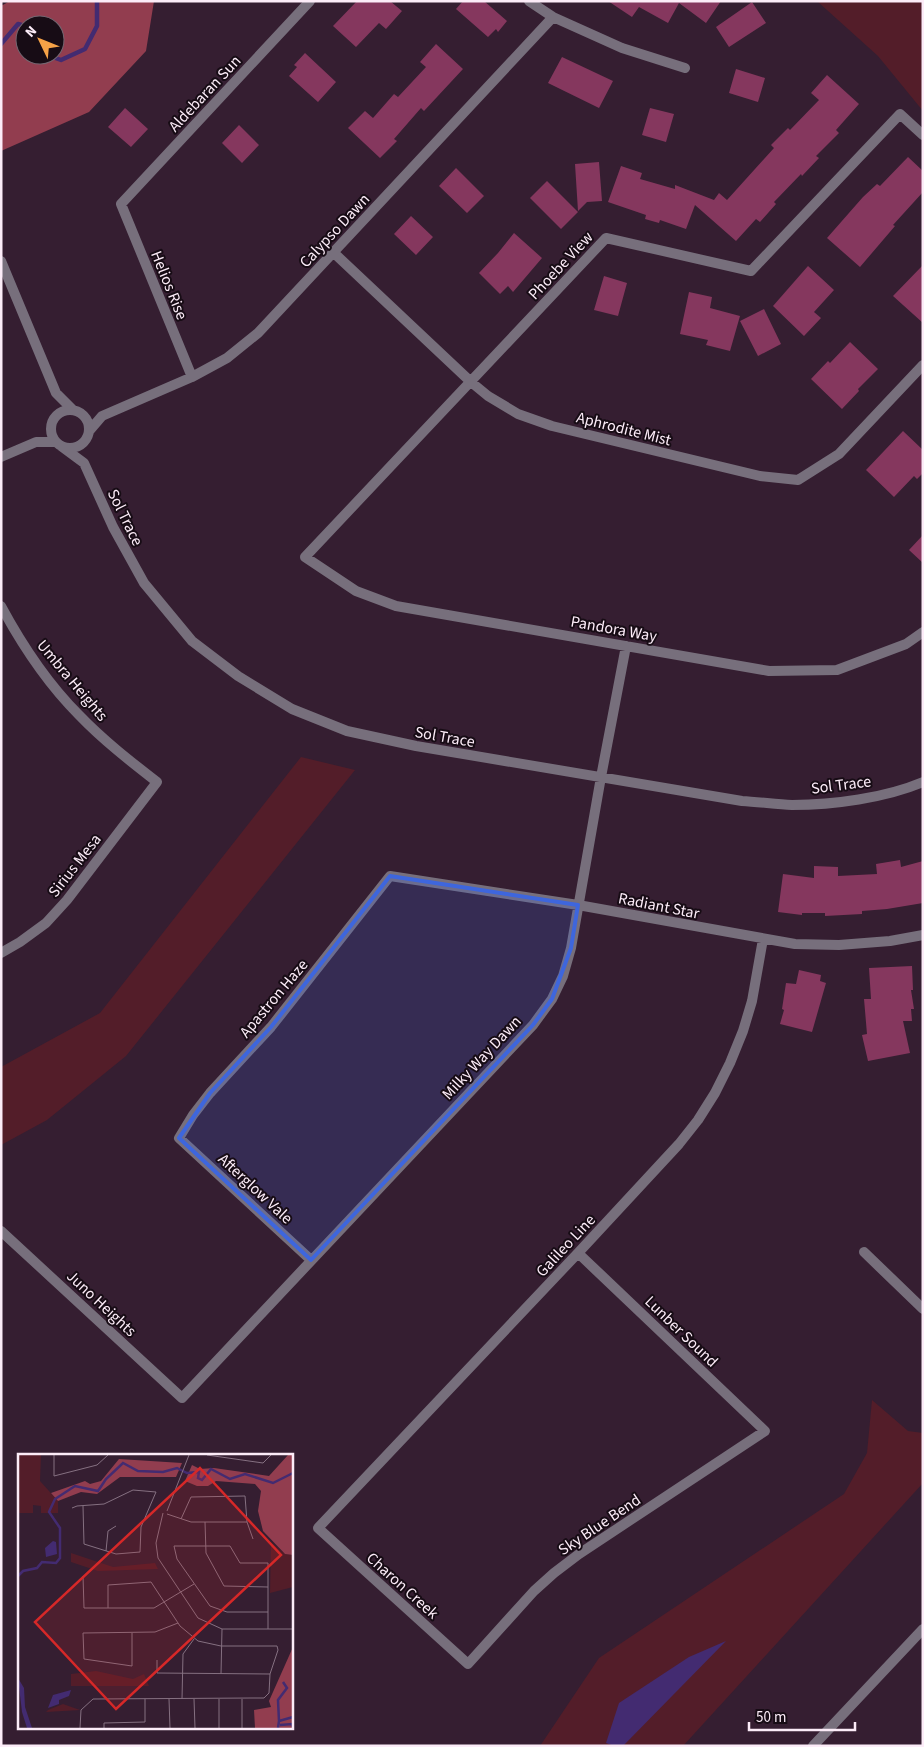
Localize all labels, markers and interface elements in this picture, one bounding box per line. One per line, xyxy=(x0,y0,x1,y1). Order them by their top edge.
north arrow xyxy=(15,15,65,65)
text: N xyxy=(21,22,42,42)
street label: Aldebaran Sun xyxy=(163,51,246,137)
street label: Calypso Dawn xyxy=(295,189,375,273)
street label: Phoebe View xyxy=(523,226,598,305)
street label: Helios Rise xyxy=(145,248,193,323)
street label: Aphrodite Mist xyxy=(574,407,674,451)
street label: Sol Trace xyxy=(102,485,148,549)
street label: Pandora Way xyxy=(569,611,659,647)
street label: Umbra Heights xyxy=(32,635,113,726)
street label: Sol Trace xyxy=(413,721,477,753)
street label: Sol Trace xyxy=(810,770,873,800)
street label: Sirius Mesa xyxy=(43,829,107,902)
street label: Radiant Star xyxy=(616,887,702,925)
street label: Apastron Haze xyxy=(234,955,313,1043)
street label: Milky Way Dawn xyxy=(437,1011,526,1104)
street label: Afterglow Vale xyxy=(213,1148,297,1229)
street label: Galileo Line xyxy=(531,1210,600,1282)
street label: Juno Heights xyxy=(62,1266,141,1342)
street label: Lunber Sound xyxy=(640,1291,723,1372)
inset map xyxy=(18,1454,292,1730)
street label: Sky Blue Bend xyxy=(554,1489,645,1561)
street label: Charon Creek xyxy=(361,1547,443,1624)
scale bar xyxy=(749,1700,855,1732)
text: 50 m xyxy=(756,1707,786,1728)

